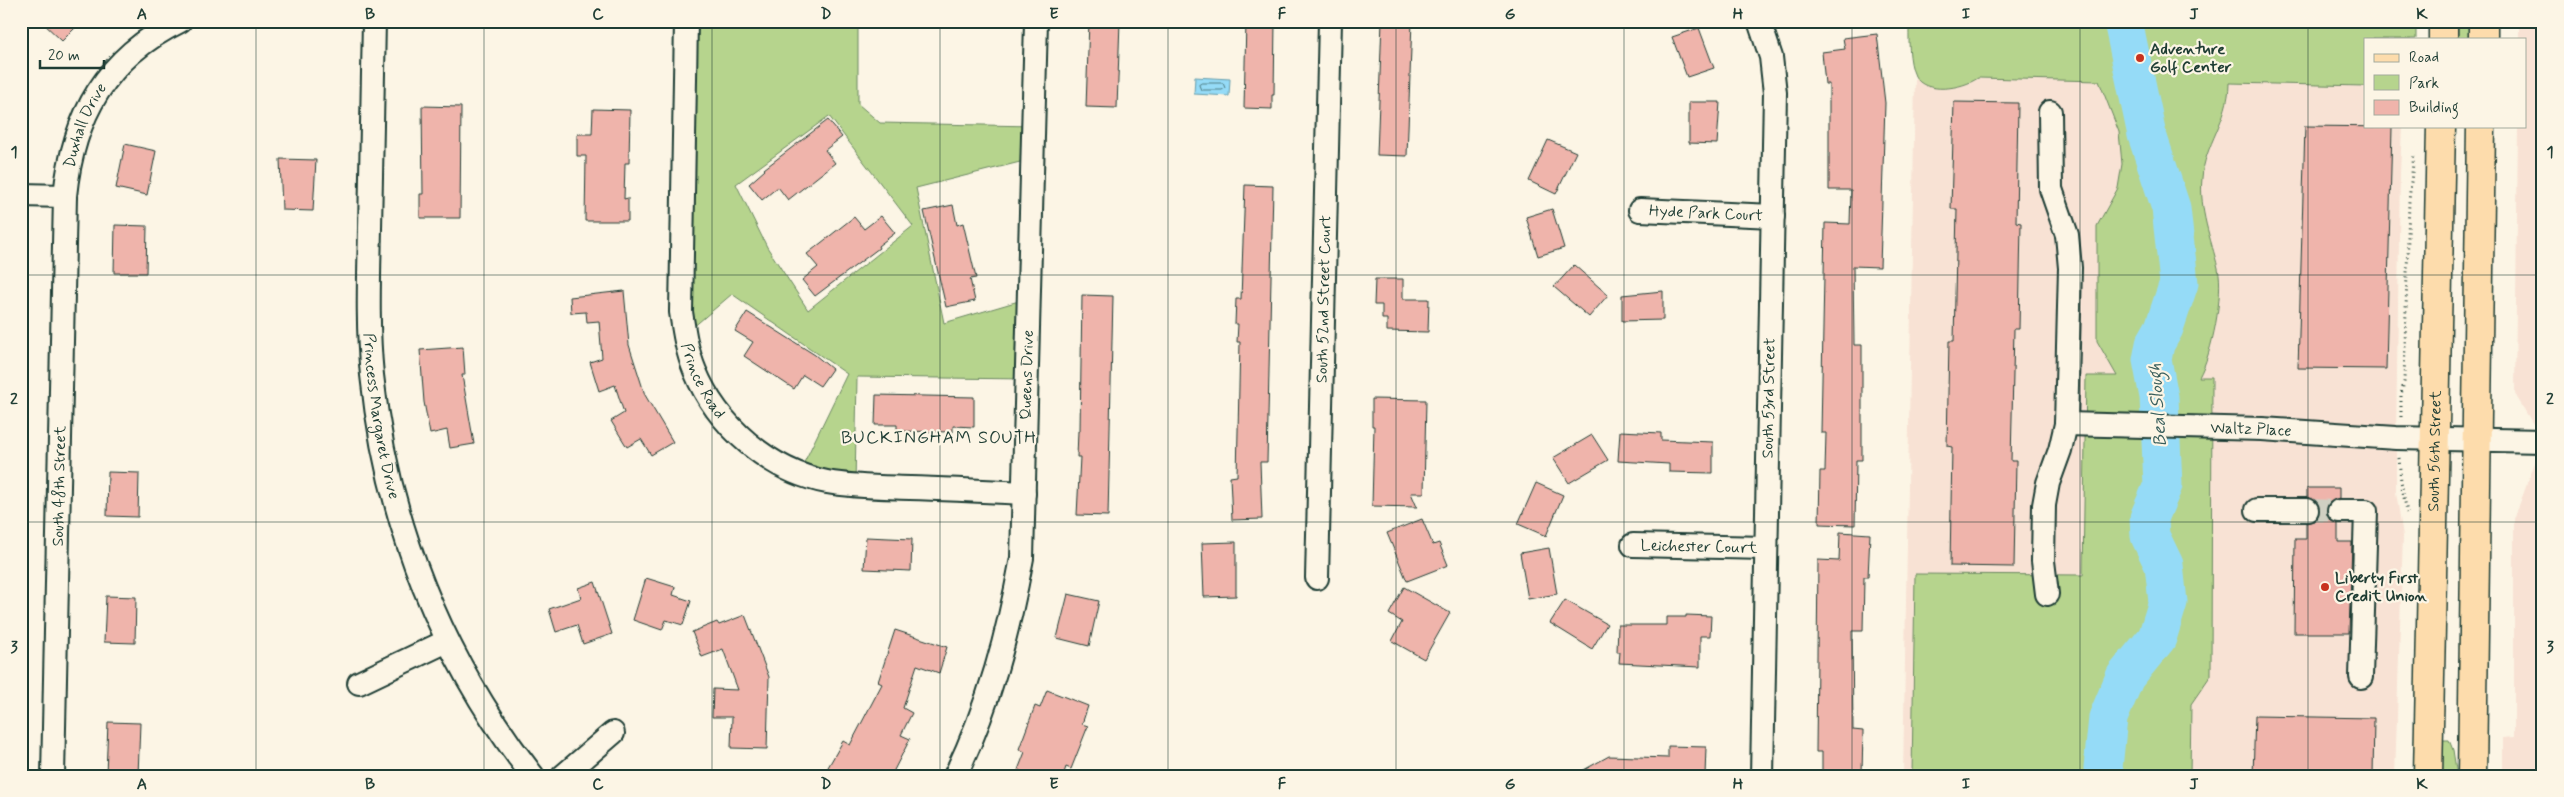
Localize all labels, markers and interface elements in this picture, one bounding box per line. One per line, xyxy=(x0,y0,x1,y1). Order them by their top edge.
text: A xyxy=(137,4,147,25)
text: B xyxy=(365,4,375,25)
text: C xyxy=(592,4,604,25)
text: D xyxy=(820,4,832,25)
text: E xyxy=(1049,4,1059,25)
text: F xyxy=(1278,4,1287,25)
text: G xyxy=(1505,4,1516,25)
text: H xyxy=(1733,4,1744,25)
text: I xyxy=(1962,4,1971,25)
text: J xyxy=(2189,4,2199,25)
text: K xyxy=(2416,4,2428,25)
scale bar xyxy=(40,38,104,70)
legend xyxy=(2364,38,2526,128)
place label: Adventure Golf Center xyxy=(2150,39,2232,78)
text: 20 m xyxy=(48,46,80,66)
text: Road xyxy=(2409,48,2439,68)
marker: Adventure Golf Center xyxy=(2134,52,2146,64)
text: Park xyxy=(2409,74,2439,94)
street label: Duxhall Drive xyxy=(59,79,111,170)
text: Building xyxy=(2409,98,2459,119)
text: 1 xyxy=(10,142,18,163)
text: 1 xyxy=(2546,142,2554,163)
street label: Hyde Park Court xyxy=(1649,200,1764,226)
street label: South 52nd Street Court xyxy=(1311,214,1336,383)
street label: Queens Drive xyxy=(1015,330,1038,420)
street label: Princess Margaret Drive xyxy=(359,333,405,501)
street label: South 53rd Street xyxy=(1757,337,1781,459)
street label: Prince Road xyxy=(676,341,730,423)
water label: Beal Slough xyxy=(2143,362,2175,447)
text: 2 xyxy=(10,389,18,410)
text: 2 xyxy=(2546,389,2554,410)
street label: South 56th Street xyxy=(2423,390,2446,512)
street label: Waltz Place xyxy=(2210,417,2292,441)
street label: South 48th Street xyxy=(47,425,71,547)
district label: BUCKINGHAM SOUTH xyxy=(841,426,1037,450)
street label: Leichester Court xyxy=(1640,535,1758,558)
place label: Liberty First Credit Union xyxy=(2335,568,2428,607)
marker: Liberty First Credit Union xyxy=(2319,581,2331,593)
text: 3 xyxy=(10,637,18,658)
text: 3 xyxy=(2546,637,2554,658)
text: A xyxy=(137,774,147,795)
text: B xyxy=(365,774,375,795)
text: C xyxy=(592,774,604,795)
text: D xyxy=(820,774,832,795)
text: E xyxy=(1049,774,1059,795)
text: F xyxy=(1278,774,1287,795)
text: G xyxy=(1505,774,1516,795)
text: H xyxy=(1733,774,1744,795)
text: I xyxy=(1962,774,1971,795)
text: J xyxy=(2189,774,2199,795)
text: K xyxy=(2416,774,2428,795)

